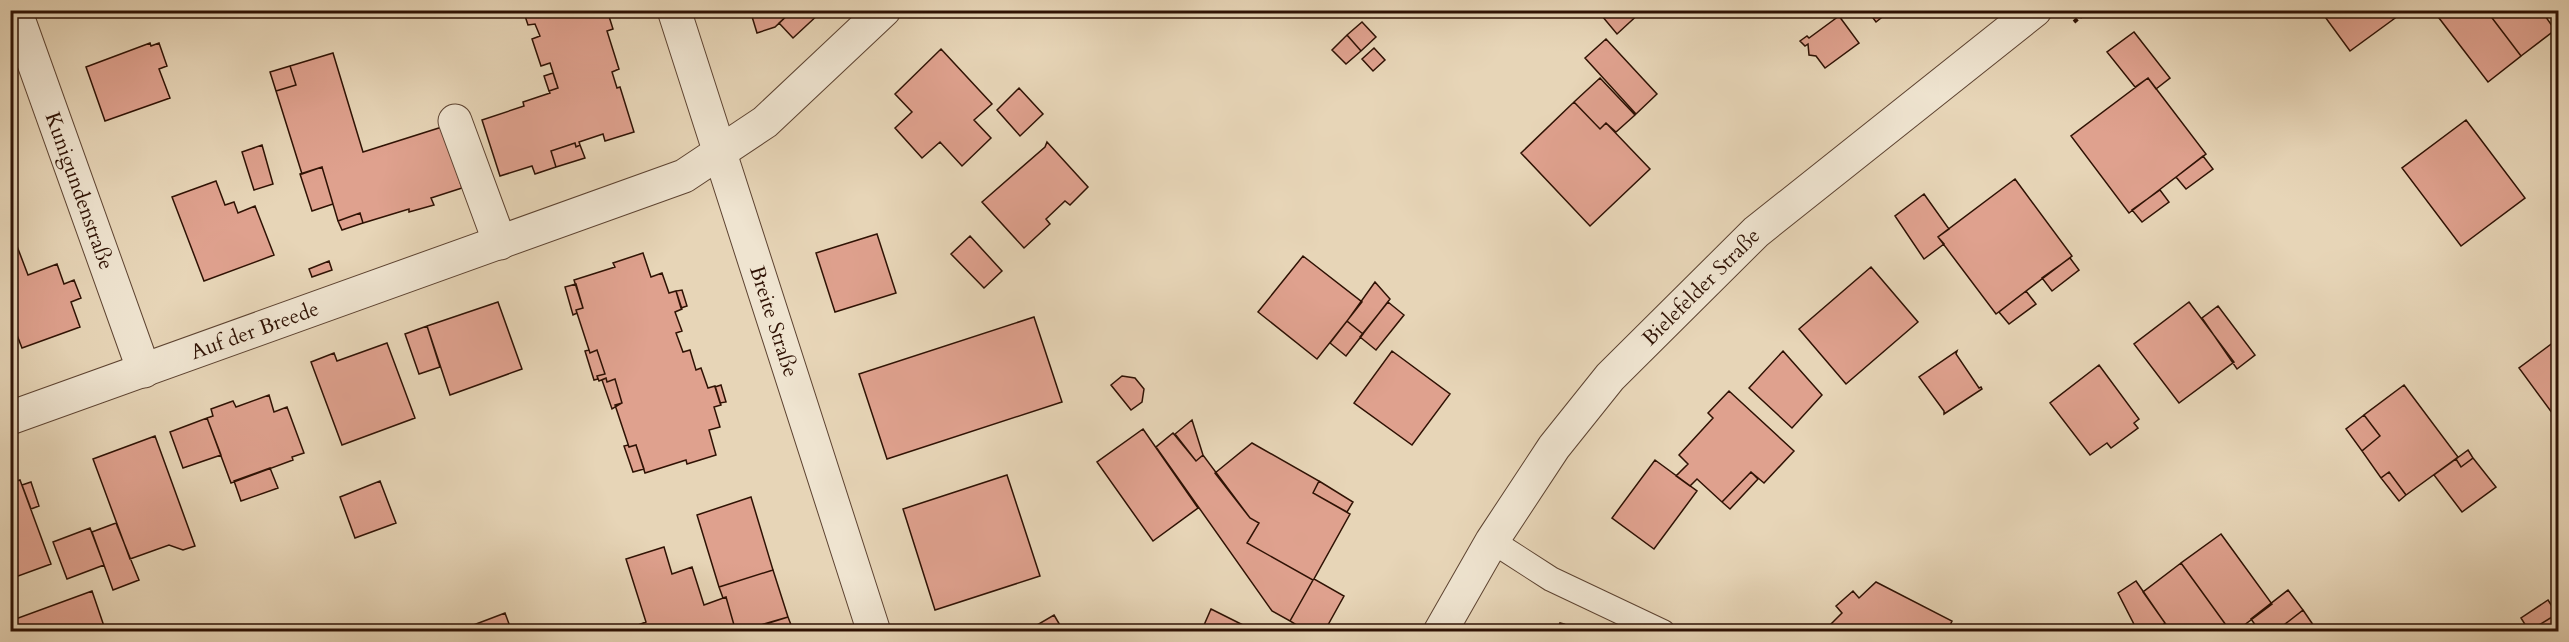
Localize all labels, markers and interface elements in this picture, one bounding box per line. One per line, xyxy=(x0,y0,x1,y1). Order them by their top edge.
street label: Kunigundenstraße xyxy=(38,108,121,274)
street label: Bielefelder Straße xyxy=(1636,222,1767,352)
street label: Breite Straße xyxy=(742,262,805,381)
street label: Auf der Breede xyxy=(187,294,323,367)

